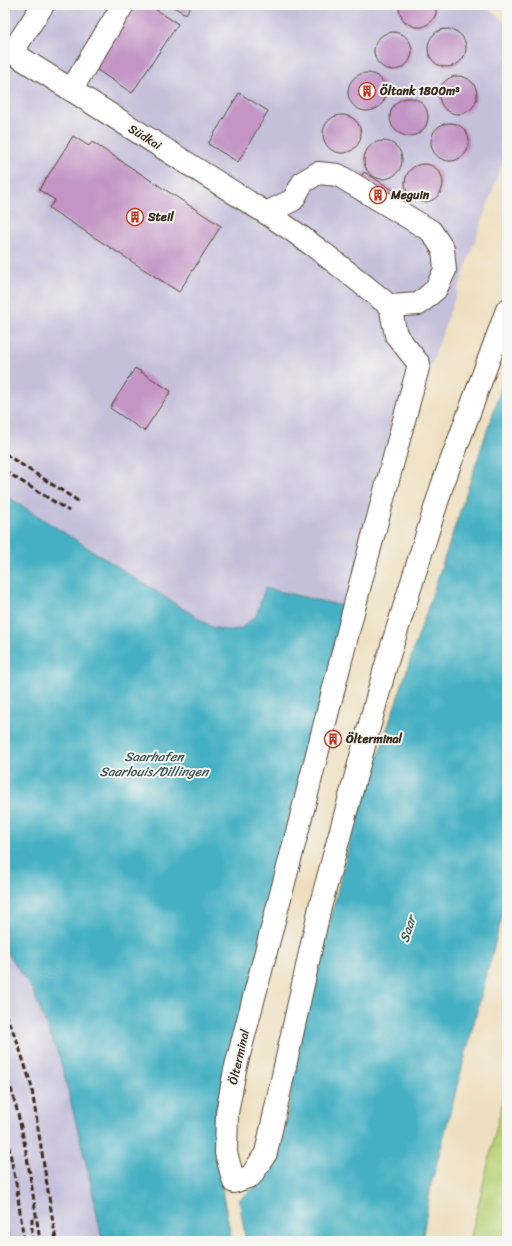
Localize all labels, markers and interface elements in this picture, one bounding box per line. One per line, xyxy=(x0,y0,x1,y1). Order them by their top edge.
place label: Öltank 1800m³ xyxy=(379,80,460,102)
building icon: Öltank 1800m³ xyxy=(357,81,377,101)
street label: Südkai xyxy=(124,118,167,156)
place label: Meguin xyxy=(390,184,430,206)
building icon: Meguin xyxy=(368,185,388,205)
place label: Steil xyxy=(147,206,174,228)
building icon: Steil xyxy=(125,207,145,227)
place label: Ölterminal xyxy=(345,728,403,750)
building icon: Ölterminal xyxy=(323,729,343,749)
water label: Saarhafen Saarlouis/Dillingen xyxy=(100,745,210,783)
water label: Saar xyxy=(392,910,423,945)
street label: Ölterminal xyxy=(222,1027,256,1087)

